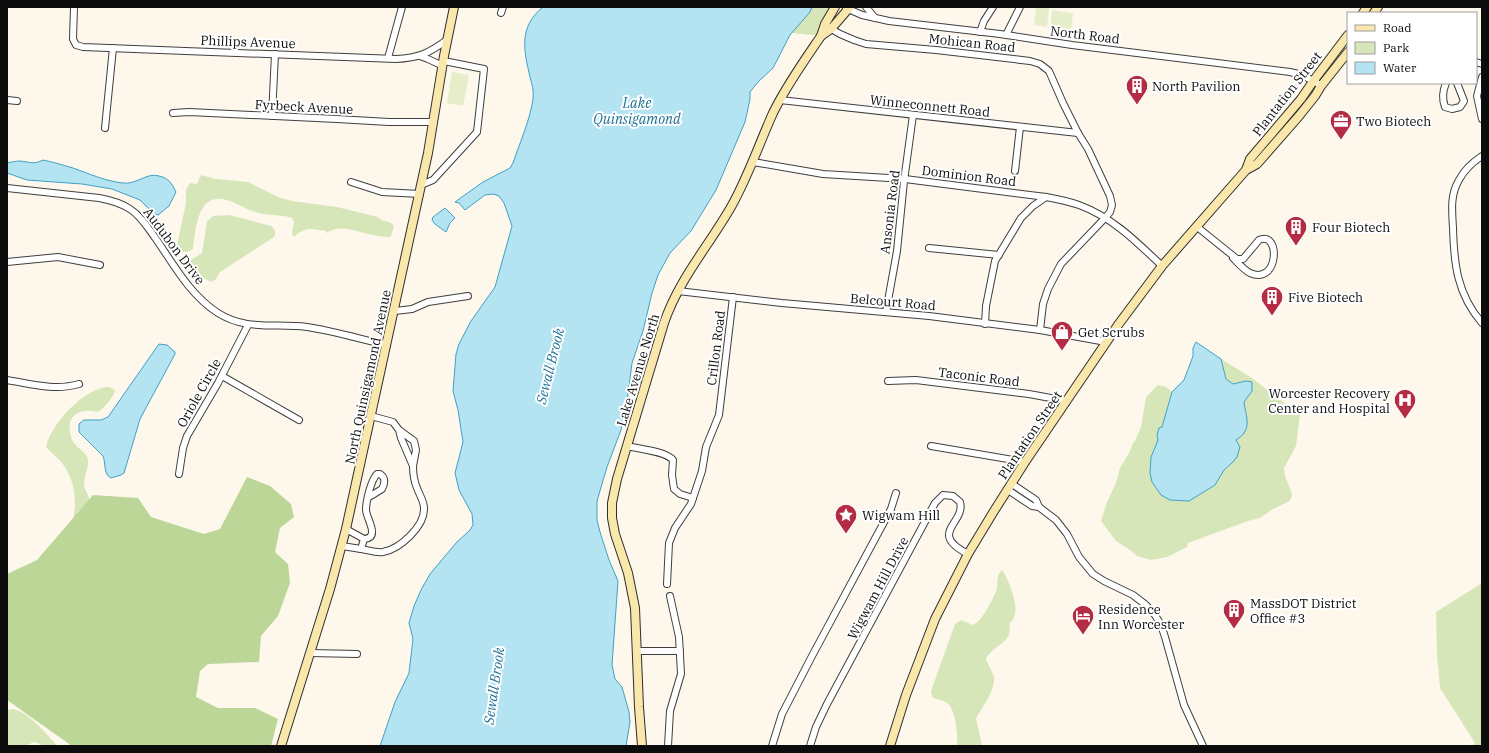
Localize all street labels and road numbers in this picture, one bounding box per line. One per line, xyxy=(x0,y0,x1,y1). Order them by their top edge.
street label: North Road xyxy=(1049,22,1121,48)
street label: Mohican Road xyxy=(928,30,1016,56)
street label: Phillips Avenue xyxy=(200,32,296,52)
street label: Plantation Street xyxy=(1249,48,1326,140)
street label: Winneconnett Road xyxy=(869,91,991,121)
street label: Fyrbeck Avenue xyxy=(254,96,354,118)
street label: Dominion Road xyxy=(921,162,1017,190)
street label: Ansonia Road xyxy=(876,169,904,255)
street label: Audubon Drive xyxy=(140,204,208,288)
street label: North Quinsigamond Avenue xyxy=(341,288,395,466)
street label: Belcourt Road xyxy=(849,290,937,314)
street label: Crillon Road xyxy=(703,309,729,387)
street label: Lake Avenue North xyxy=(613,312,663,428)
street label: Oriole Circle xyxy=(173,356,225,430)
street label: Taconic Road xyxy=(937,364,1021,390)
street label: Plantation Street xyxy=(994,387,1066,482)
street label: Wigwam Hill Drive xyxy=(844,534,912,642)

